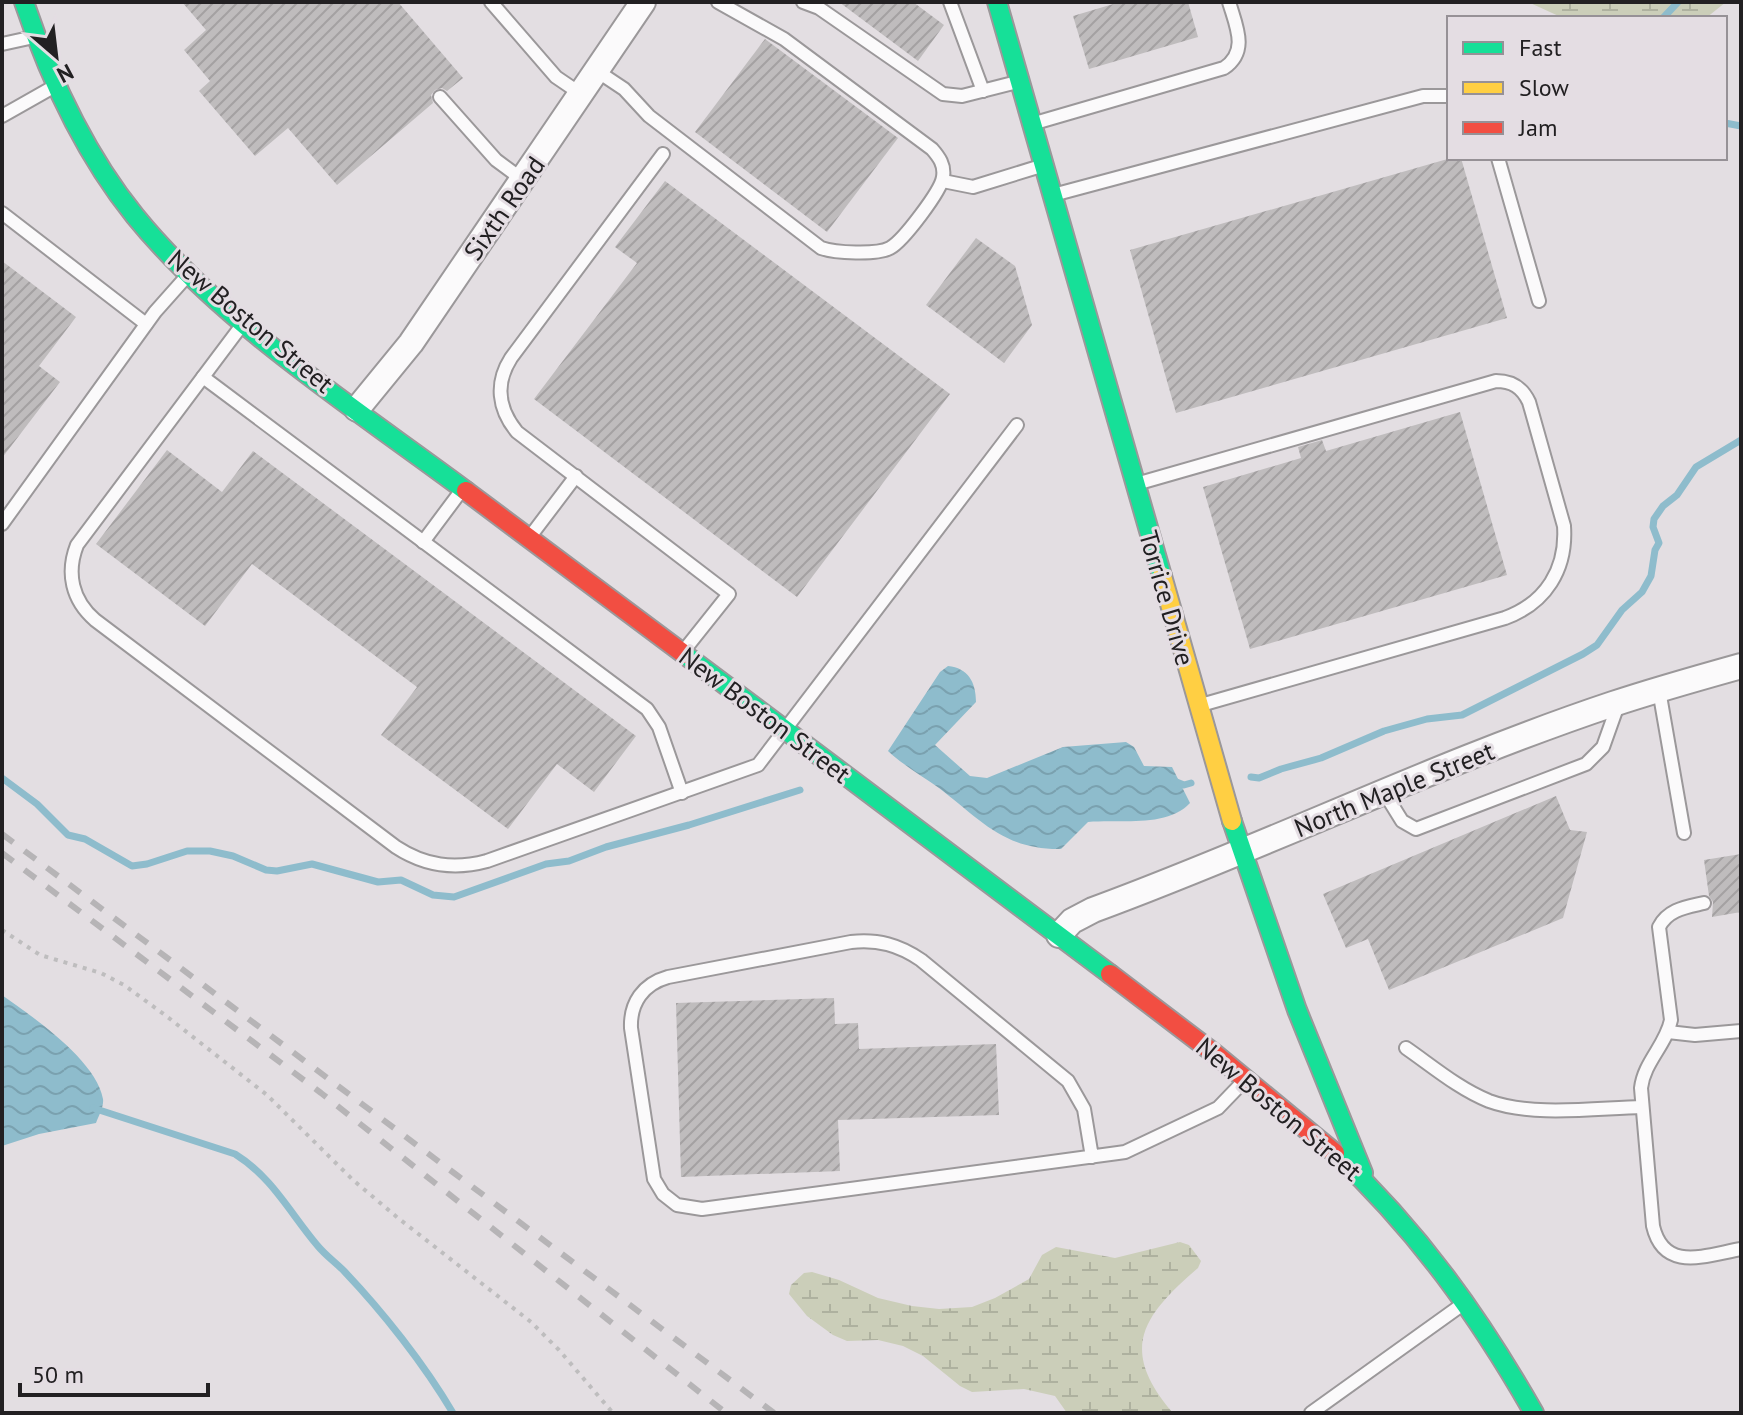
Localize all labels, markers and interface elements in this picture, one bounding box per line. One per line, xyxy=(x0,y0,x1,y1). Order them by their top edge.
north arrow xyxy=(16,16,96,96)
legend xyxy=(1447,16,1727,160)
text: Fast xyxy=(1519,32,1562,63)
text: N xyxy=(52,58,78,89)
text: Slow xyxy=(1519,72,1569,103)
text: Jam xyxy=(1518,112,1557,143)
street label: Sixth Road xyxy=(456,150,552,266)
street label: New Boston Street xyxy=(162,242,341,400)
street label: Torrice Drive xyxy=(1132,527,1202,669)
street label: New Boston Street xyxy=(673,640,857,790)
street label: North Maple Street xyxy=(1289,734,1499,844)
street label: New Boston Street xyxy=(1190,1030,1369,1188)
scale bar xyxy=(20,1347,208,1397)
text: 50 m xyxy=(32,1359,84,1390)

